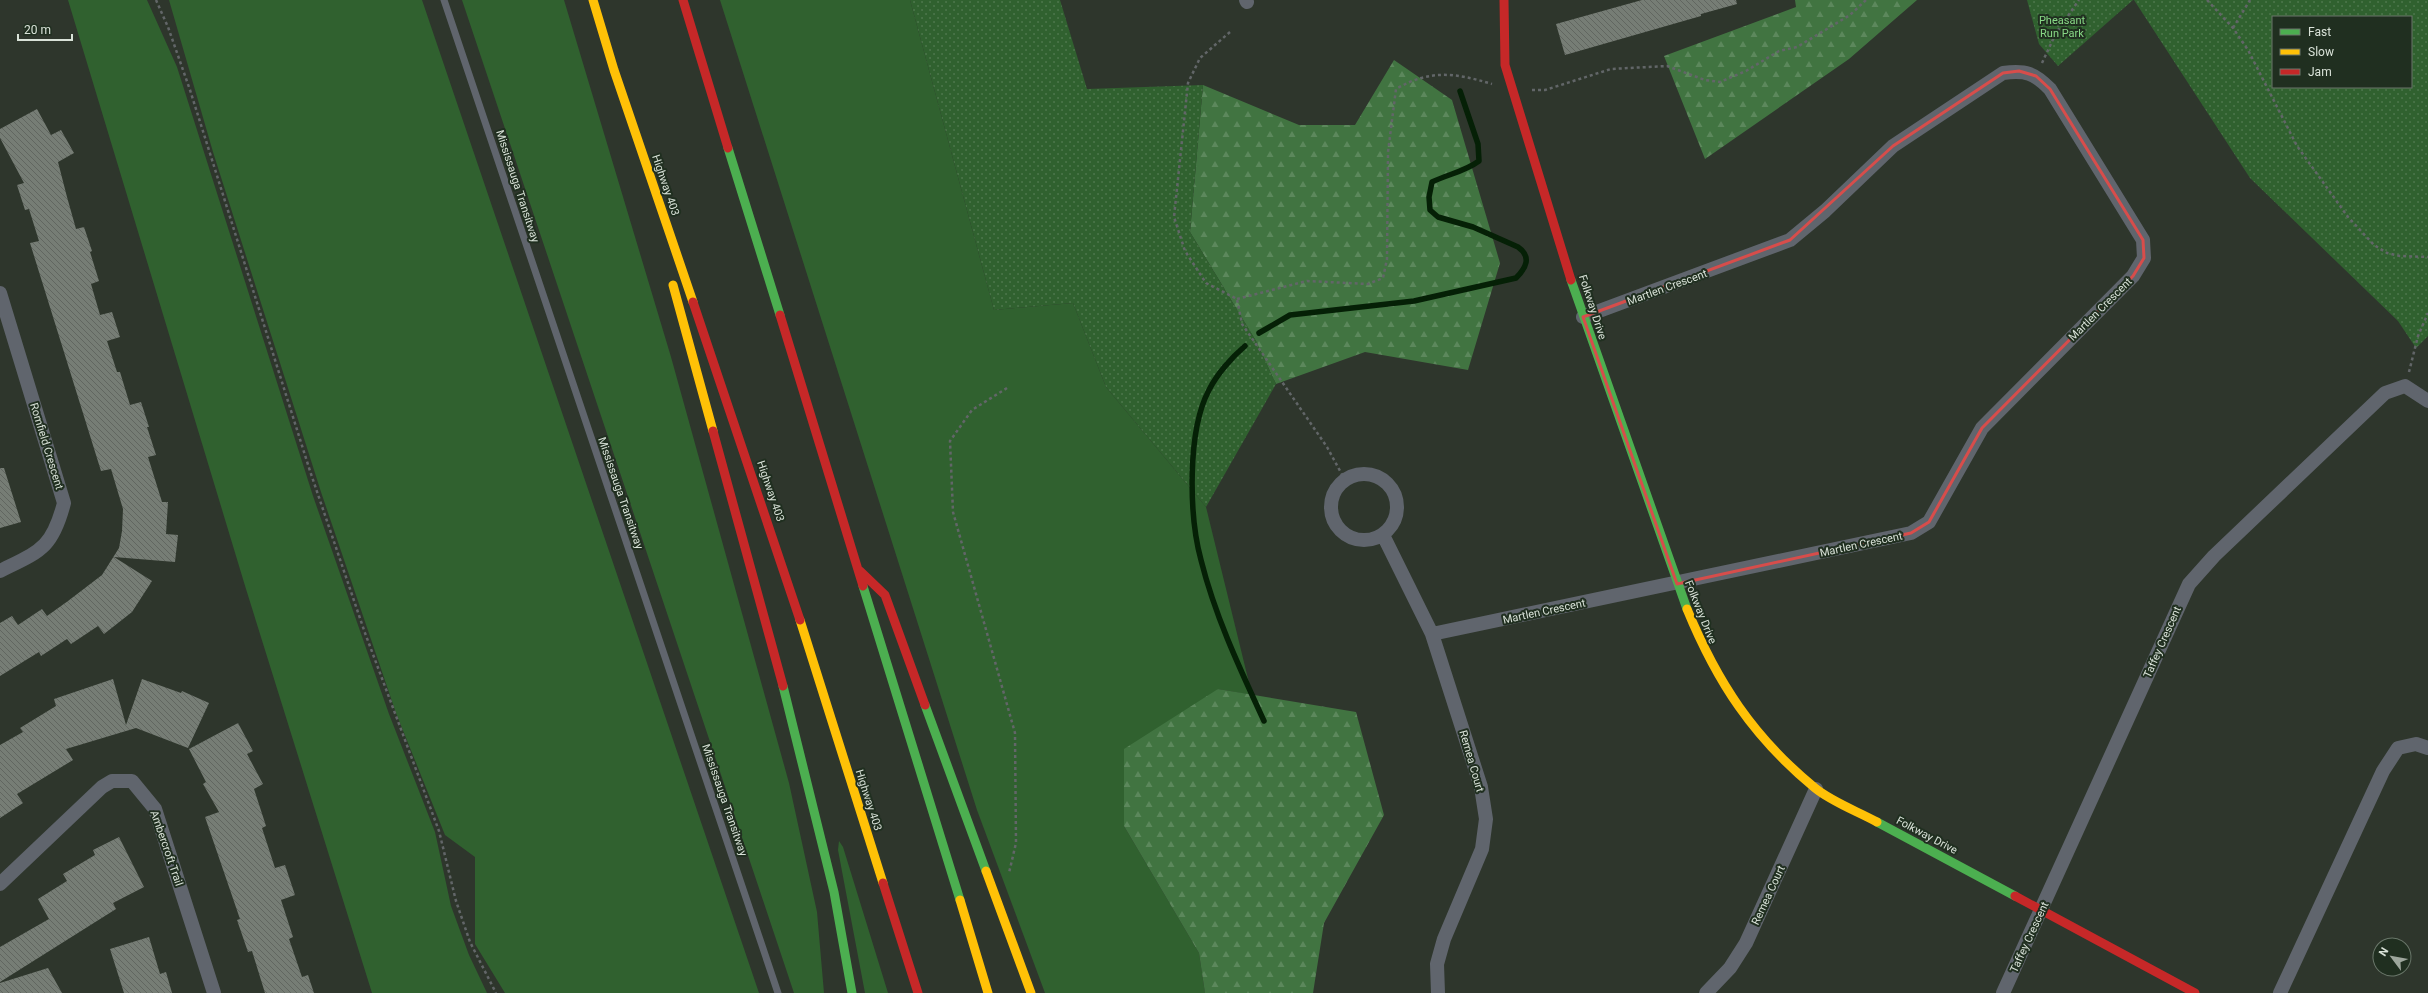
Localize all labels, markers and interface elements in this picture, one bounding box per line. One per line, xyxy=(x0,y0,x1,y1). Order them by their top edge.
park label: Pheasant Run Park xyxy=(2039,14,2085,40)
scale bar xyxy=(18,16,72,42)
legend xyxy=(2272,16,2412,88)
text: 20 m xyxy=(24,23,51,37)
text: Fast xyxy=(2308,25,2331,39)
text: Slow xyxy=(2308,45,2334,59)
text: Jam xyxy=(2308,65,2332,79)
street label: Mississauga Transitway xyxy=(493,128,542,245)
street label: Highway 403 xyxy=(649,153,682,217)
street label: Martlen Crescent xyxy=(1625,267,1709,308)
street label: Folkway Drive xyxy=(1576,273,1609,341)
street label: Martlen Crescent xyxy=(2066,275,2135,344)
street label: Romfield Crescent xyxy=(27,401,66,491)
street label: Mississauga Transitway xyxy=(595,436,646,552)
street label: Highway 403 xyxy=(754,459,787,523)
street label: Martlen Crescent xyxy=(1819,529,1904,560)
street label: Folkway Drive xyxy=(1682,579,1719,646)
street label: Martlen Crescent xyxy=(1502,596,1587,627)
street label: Taffey Crescent xyxy=(2141,604,2184,680)
street label: Remea Court xyxy=(1456,729,1487,794)
street label: Mississauga Transitway xyxy=(699,743,750,859)
street label: Highway 403 xyxy=(853,768,885,832)
street label: Ambercroft Trail xyxy=(148,809,186,888)
street label: Folkway Drive xyxy=(1894,814,1960,857)
street label: Remea Court xyxy=(1749,863,1788,927)
street label: Taffey Crescent xyxy=(2007,899,2052,975)
north arrow xyxy=(2372,937,2412,977)
text: N xyxy=(2376,945,2392,959)

